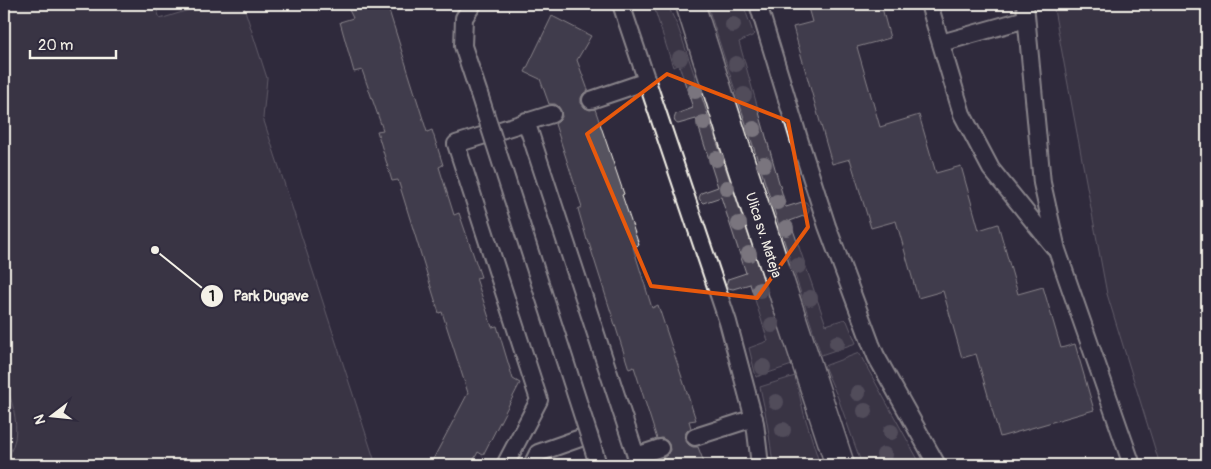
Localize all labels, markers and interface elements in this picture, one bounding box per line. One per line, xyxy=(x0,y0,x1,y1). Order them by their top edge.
scale bar xyxy=(30,28,116,60)
text: 20 m xyxy=(38,36,73,55)
street label: Ulica sv. Mateja xyxy=(742,190,785,280)
callout: Park Dugave xyxy=(199,281,319,311)
text: 1 xyxy=(209,287,215,306)
text: Park Dugave xyxy=(234,287,309,306)
north arrow xyxy=(28,392,78,442)
text: N xyxy=(31,413,49,426)

